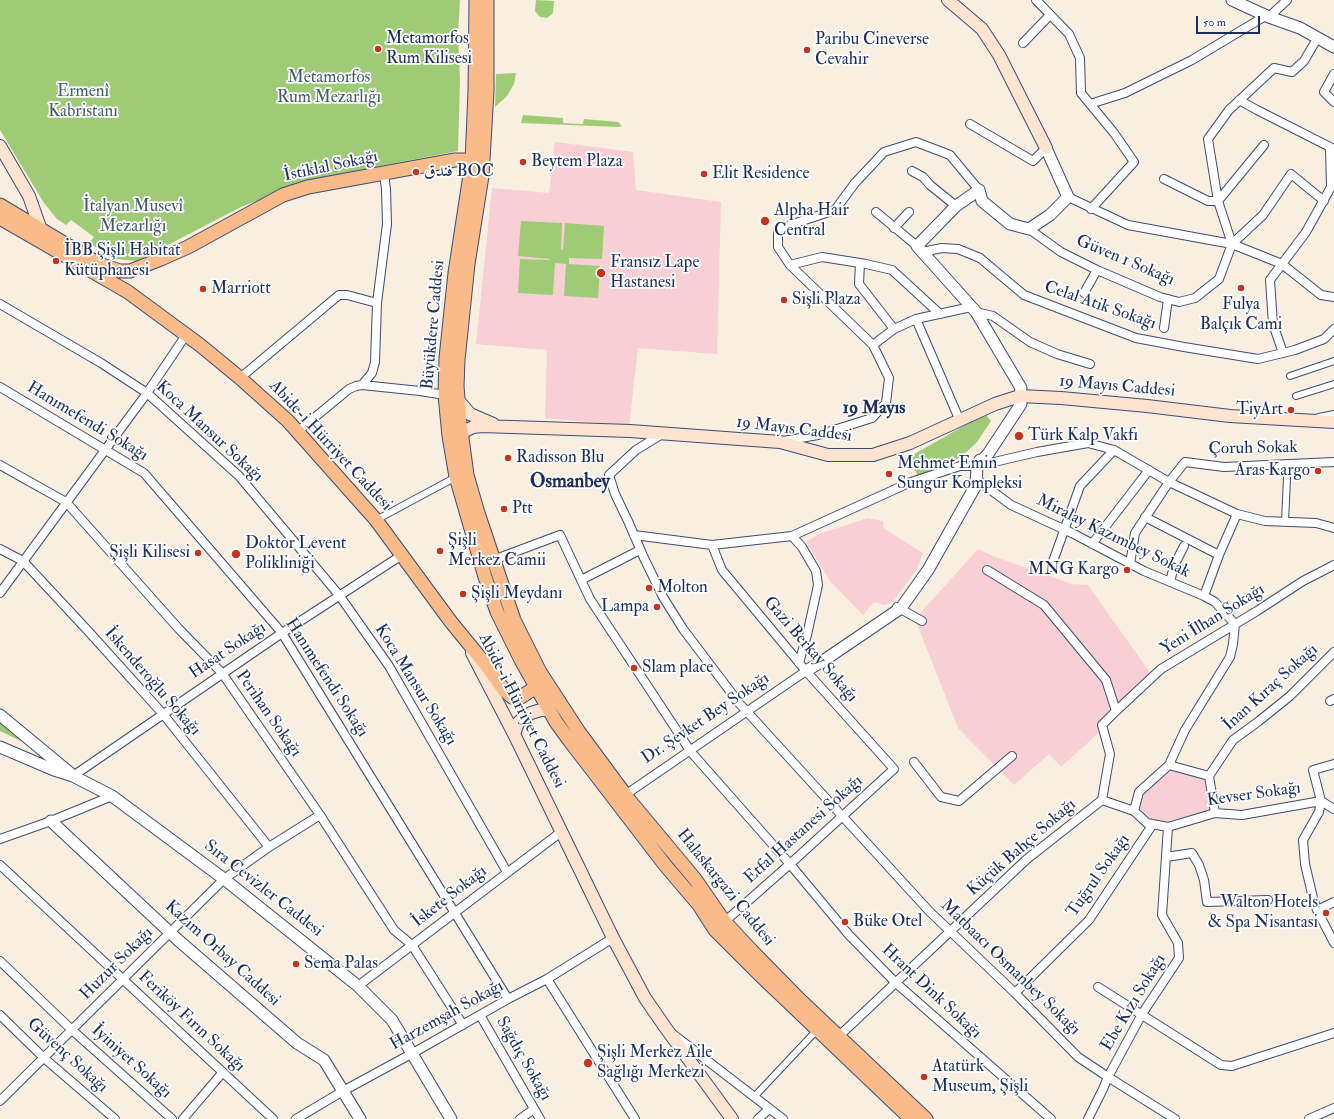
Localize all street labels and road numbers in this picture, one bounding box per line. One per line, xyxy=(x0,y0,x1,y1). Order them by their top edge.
street label: İstiklal Sokağı xyxy=(282,147,380,187)
street label: Güven 1 Sokağı xyxy=(1073,231,1177,291)
street label: Büyükdere Caddesi xyxy=(418,259,450,391)
street label: Celal Atik Sokağı xyxy=(1041,277,1159,335)
street label: 19 Mayıs Caddesi xyxy=(1058,372,1176,402)
street label: Abide-i Hürriyet Caddesi xyxy=(264,376,396,516)
street label: Koca Mansur Sokağı xyxy=(151,377,267,487)
street label: Hanımefendi Sokağı xyxy=(23,378,151,466)
street label: 19 Mayıs Caddesi xyxy=(735,413,853,447)
street label: Çoruh Sokak xyxy=(1208,438,1298,460)
street label: Miralay Kazımbey Sokak xyxy=(1033,491,1193,583)
street label: Yeni İlhan Sokağı xyxy=(1157,580,1269,660)
street label: Gazi Berkay Sokağı xyxy=(759,593,861,707)
street label: Hanımefendi Sokağı xyxy=(280,615,372,741)
street label: Hasat Sokağı xyxy=(186,618,270,684)
street label: Koca Mansur Sokağı xyxy=(369,621,461,749)
street label: İskenderoğlu Sokağı xyxy=(99,624,205,740)
street label: Abide-i Hürriyet Caddesi xyxy=(473,630,569,792)
street label: İnan Kıraç Sokağı xyxy=(1219,640,1323,736)
street label: Perihan Sokağı xyxy=(231,667,305,761)
street label: Dr. Şevket Bey Sokağı xyxy=(638,669,774,769)
street label: Etfal Hastanesi Sokağı xyxy=(740,771,868,889)
street label: Kevser Sokağı xyxy=(1206,778,1302,812)
street label: Küçük Bahçe Sokağı xyxy=(963,795,1081,901)
street label: Halaskargazi Caddesi xyxy=(672,825,778,951)
street label: Tuğrul Sokağı xyxy=(1063,831,1135,921)
street label: Sıra Cevizler Caddesi xyxy=(199,836,327,942)
street label: İskete Sokağı xyxy=(409,861,491,933)
street label: Matbaacı Osmanbey Sokağı xyxy=(936,896,1084,1040)
street label: Kazım Orbay Caddesi xyxy=(160,897,284,1011)
street label: Huzur Sokağı xyxy=(76,923,158,1005)
street label: Hrant Dink Sokağı xyxy=(877,940,985,1044)
street label: Ebe Kızı Sokağı xyxy=(1097,951,1171,1055)
street label: Feriköy Fırın Sokağı xyxy=(133,967,249,1077)
street label: Harzemşah Sokağı xyxy=(387,976,507,1056)
street label: Sağdıç Sokağı xyxy=(491,1013,555,1105)
street label: Güvenç Sokağı xyxy=(22,1014,112,1098)
street label: İyiniyet Sokağı xyxy=(87,1021,175,1103)

